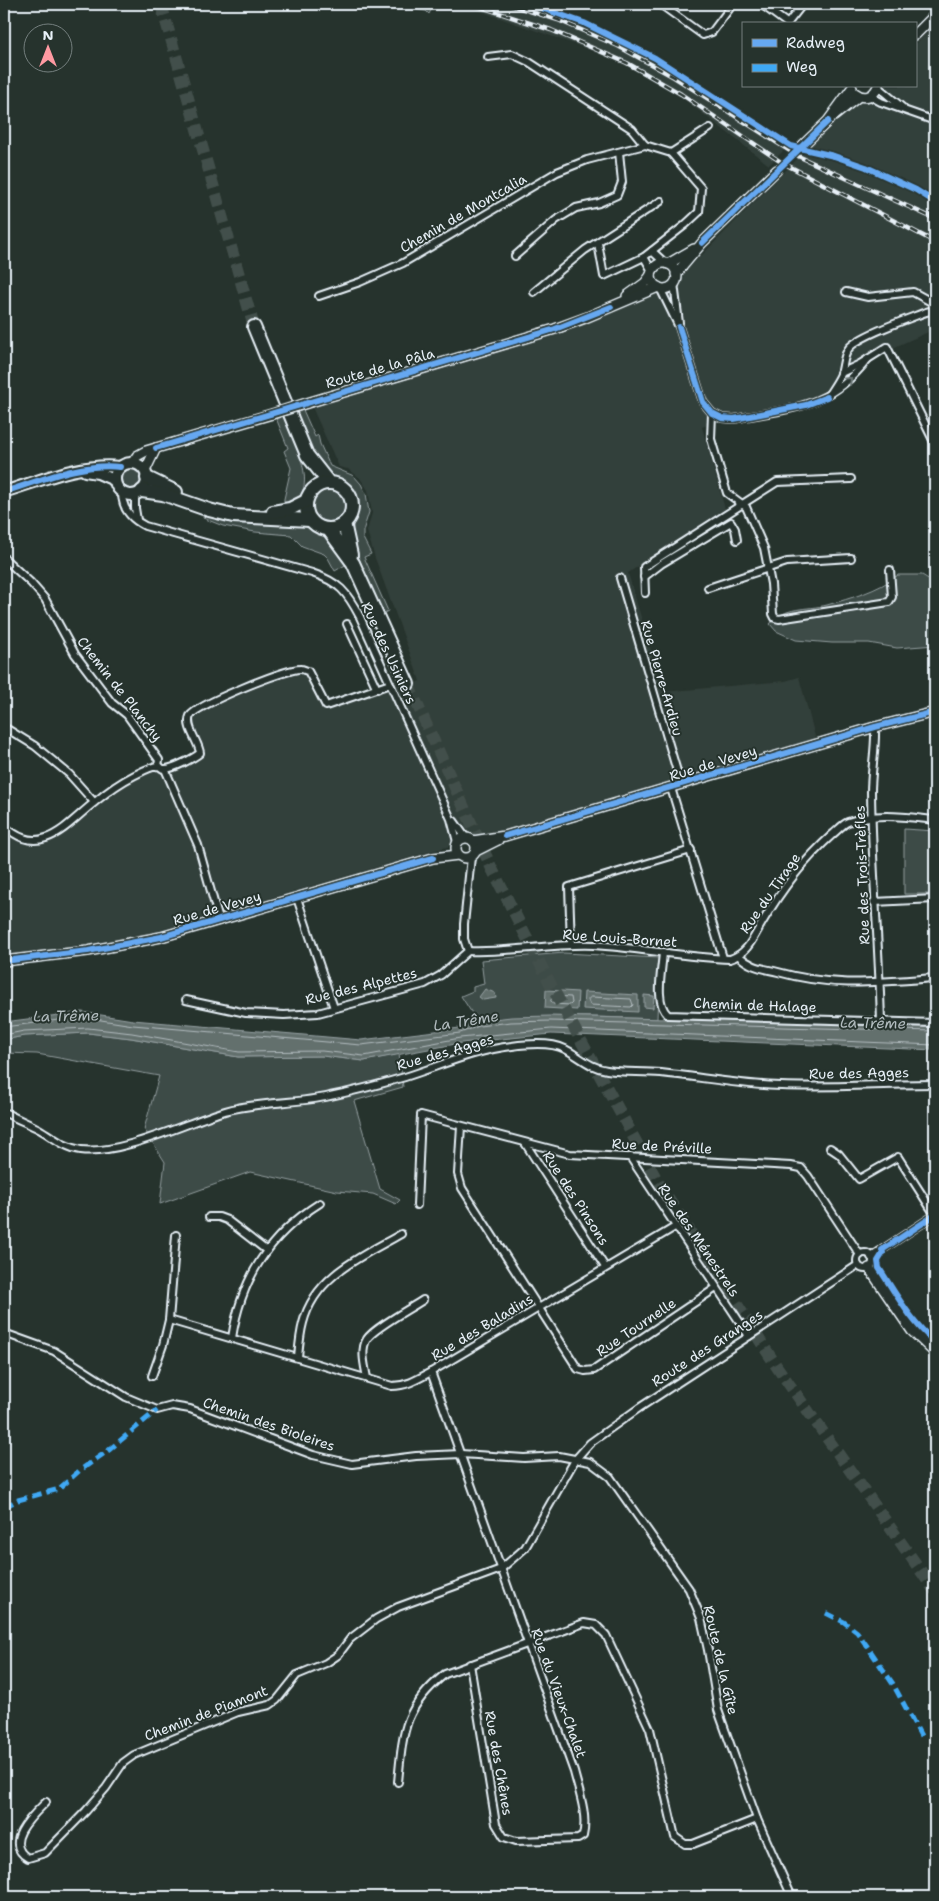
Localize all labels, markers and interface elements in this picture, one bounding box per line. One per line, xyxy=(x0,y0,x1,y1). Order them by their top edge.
north arrow xyxy=(22,22,72,72)
legend xyxy=(742,22,916,88)
text: N xyxy=(42,26,54,44)
text: Radweg xyxy=(786,33,845,53)
text: Weg xyxy=(786,57,817,77)
street label: Chemin de Montcalia xyxy=(397,169,530,257)
street label: Route de la Pâla xyxy=(323,344,437,392)
one-way arrow xyxy=(844,377,853,386)
street label: Rue des Usiniers xyxy=(357,599,421,707)
street label: Rue Pierre-Ardieu xyxy=(637,618,687,738)
street label: Chemin de Planchy xyxy=(73,633,167,745)
street label: Rue de Vevey xyxy=(667,741,759,785)
street label: Rue des Trois-Trèfles xyxy=(851,805,873,945)
street label: Rue du Tirage xyxy=(736,849,804,937)
street label: Rue de Vevey xyxy=(171,887,263,929)
street label: Rue Louis-Bornet xyxy=(562,925,678,951)
street label: Rue des Alpettes xyxy=(303,963,419,1009)
street label: Chemin de Halage xyxy=(693,994,817,1016)
water label: La Trême xyxy=(33,1005,99,1027)
water label: La Trême xyxy=(432,1006,500,1036)
water label: La Trême xyxy=(840,1012,906,1034)
street label: Rue des Agges xyxy=(394,1030,496,1074)
street label: Rue des Agges xyxy=(809,1063,909,1083)
street label: Rue de Préville xyxy=(611,1134,713,1158)
street label: Rue des Pinsons xyxy=(539,1147,613,1249)
street label: Rue des Ménestrels xyxy=(654,1180,744,1300)
street label: Rue des Baladins xyxy=(428,1289,536,1365)
street label: Rue Tournelle xyxy=(593,1294,679,1360)
street label: Route des Granges xyxy=(648,1305,766,1391)
street label: Chemin des Bioleires xyxy=(201,1393,337,1455)
street label: Route de la Gîte xyxy=(700,1604,742,1716)
street label: Rue du Vieux-Chalet xyxy=(527,1626,591,1760)
street label: Chemin de Piamont xyxy=(142,1681,270,1745)
street label: Rue des Chênes xyxy=(481,1709,517,1817)

